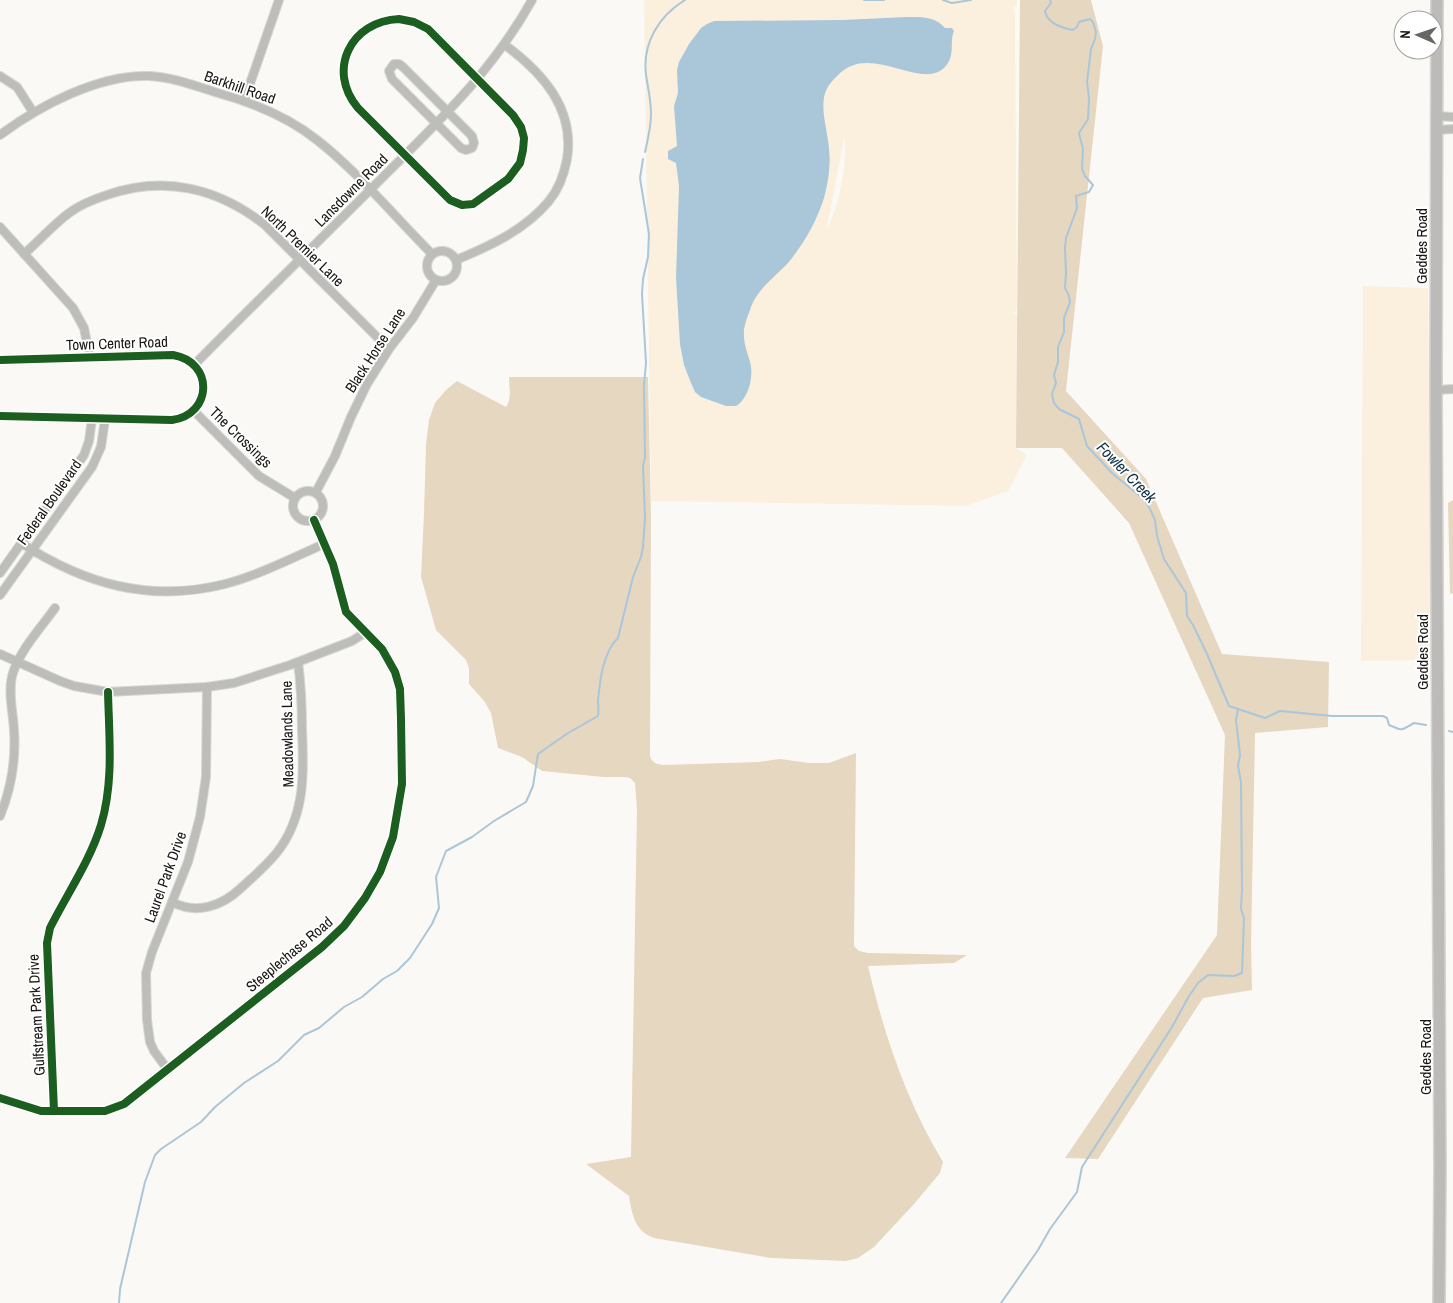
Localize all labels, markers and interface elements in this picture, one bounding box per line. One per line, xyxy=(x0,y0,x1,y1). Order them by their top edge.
north arrow xyxy=(1393,10,1443,60)
text: N xyxy=(1396,30,1414,39)
street label: Barkhill Road xyxy=(202,65,278,109)
street label: Lansdowne Road xyxy=(310,149,392,231)
street label: North Premier Lane xyxy=(257,201,349,291)
street label: Geddes Road xyxy=(1411,208,1432,284)
street label: Black Horse Lane xyxy=(340,303,410,396)
street label: Town Center Road xyxy=(66,331,168,355)
street label: The Crossings xyxy=(205,402,277,472)
water label: Fowler Creek xyxy=(1092,436,1162,508)
street label: Federal Boulevard xyxy=(12,455,86,549)
street label: Geddes Road xyxy=(1412,614,1433,690)
street label: Meadowlands Lane xyxy=(276,680,298,788)
street label: Laurel Park Drive xyxy=(139,828,191,926)
street label: Steeplechase Road xyxy=(241,911,337,997)
street label: Gulfstream Park Drive xyxy=(22,954,50,1076)
street label: Geddes Road xyxy=(1415,1019,1436,1095)

